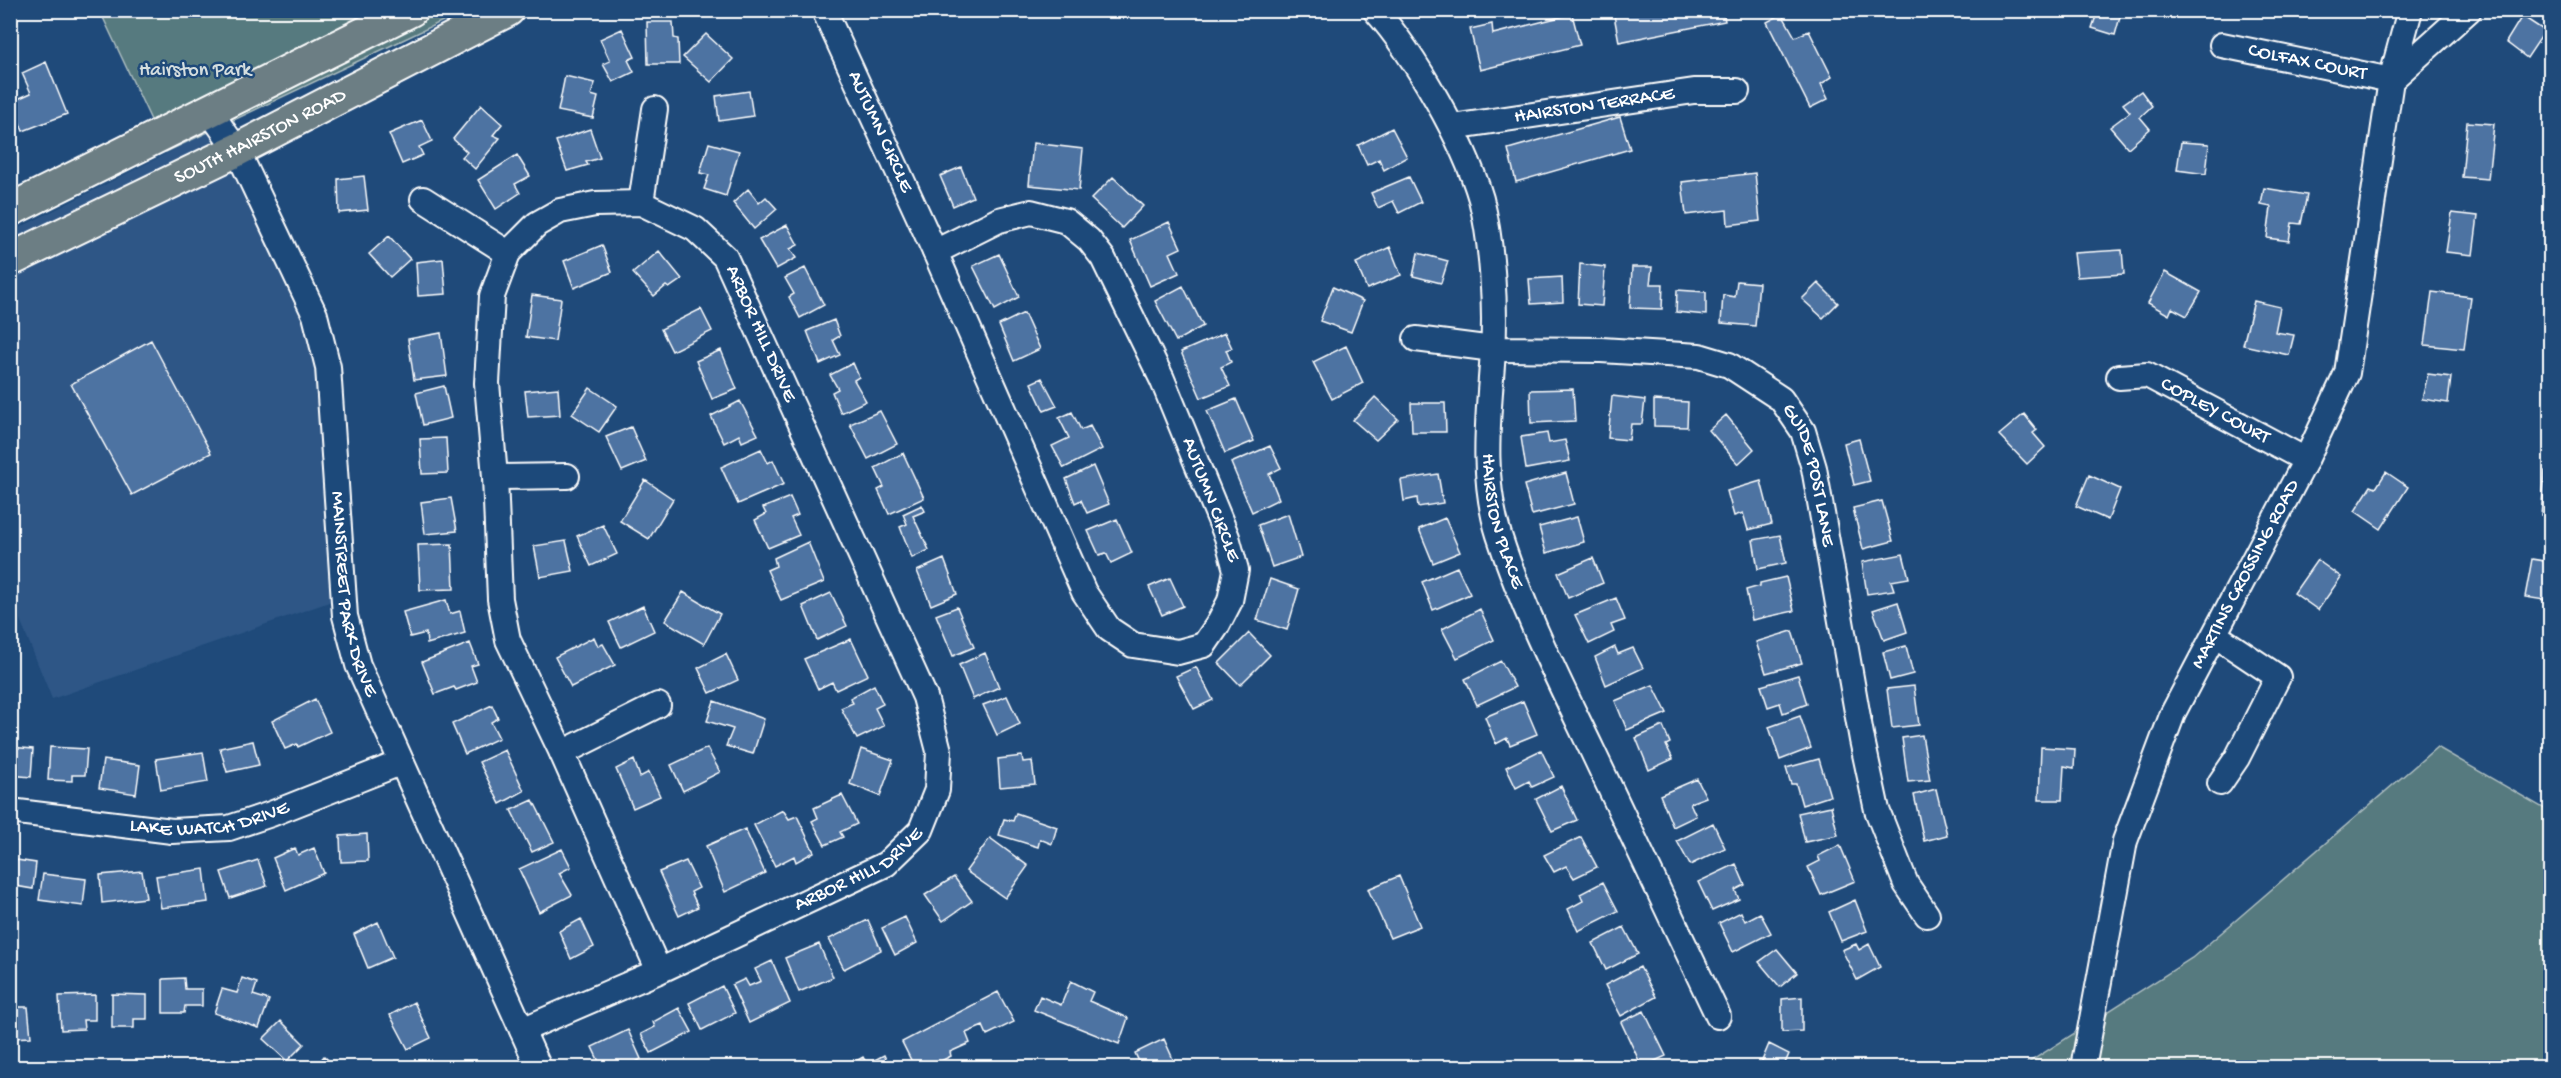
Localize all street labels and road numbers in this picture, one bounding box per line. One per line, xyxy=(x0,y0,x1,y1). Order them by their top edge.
street label: COLFAX COURT xyxy=(2246,39,2370,86)
street label: AUTUMN CIRCLE xyxy=(842,67,918,198)
street label: HAIRSTON TERRACE xyxy=(1513,82,1678,129)
street label: SOUTH HAIRSTON ROAD xyxy=(171,84,351,190)
street label: ARBOR HILL DRIVE xyxy=(720,262,801,407)
street label: COPLEY COURT xyxy=(2156,373,2274,450)
street label: GUIDE POST LANE xyxy=(1776,399,1839,550)
street label: AUTUMN CIRCLE xyxy=(1176,435,1245,567)
street label: HAIRSTON PLACE xyxy=(1476,453,1529,593)
street label: MARTINS CROSSING ROAD xyxy=(2187,475,2305,673)
street label: MAINSTREET PARK DRIVE xyxy=(325,490,383,702)
street label: LAKE WATCH DRIVE xyxy=(128,796,294,843)
street label: ARBOR HILL DRIVE xyxy=(791,822,929,917)

